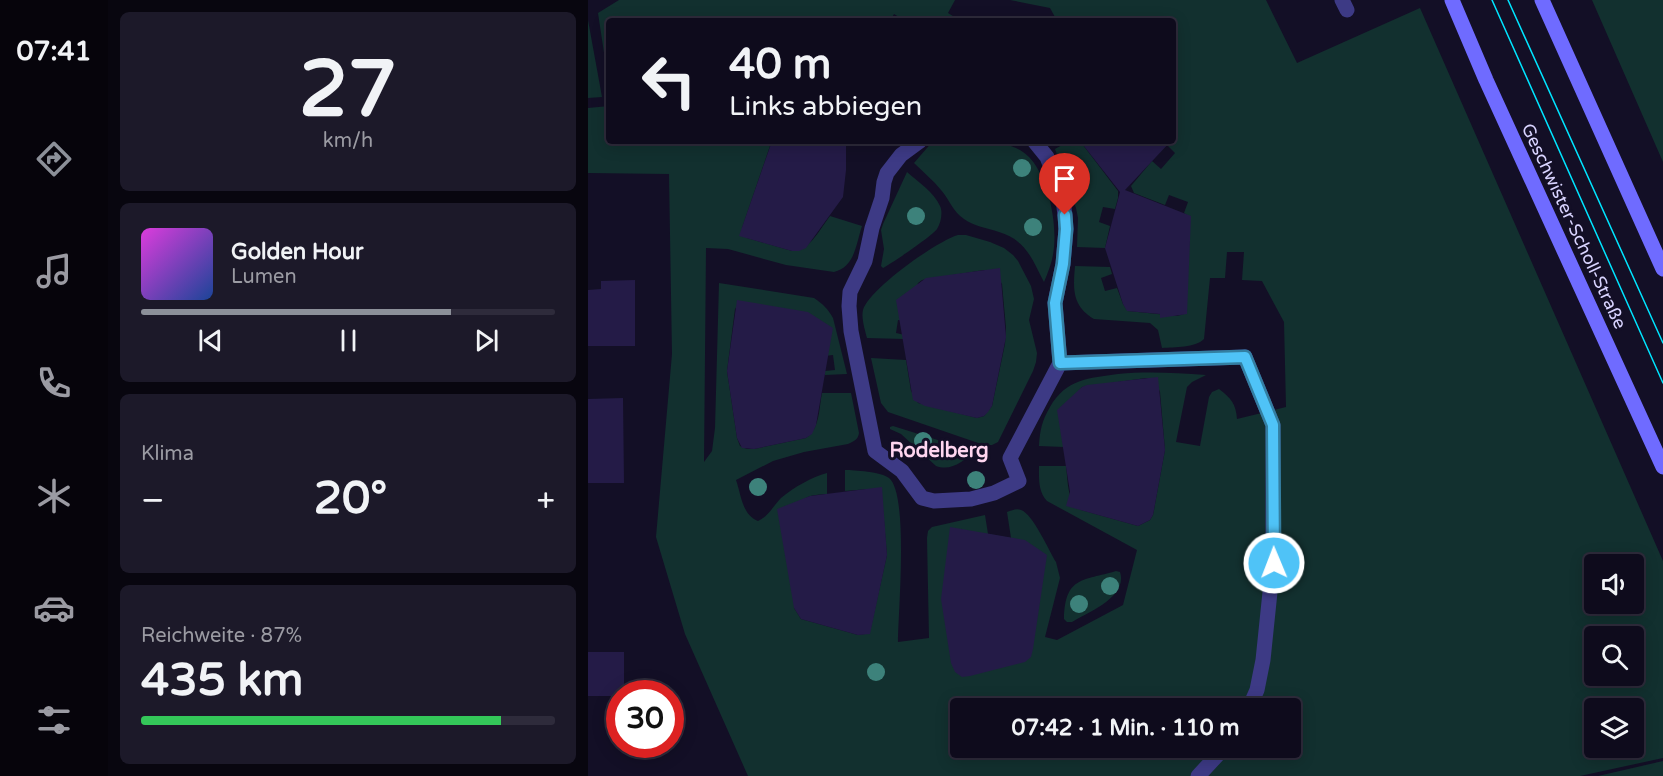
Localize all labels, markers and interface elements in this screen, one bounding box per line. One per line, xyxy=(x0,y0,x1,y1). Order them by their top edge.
text: 07:41 xyxy=(17,35,91,68)
text: 40 m xyxy=(729,39,831,90)
icon: left xyxy=(630,42,708,120)
text: 27 xyxy=(299,43,397,137)
text: Links abbiegen xyxy=(729,90,922,123)
street label: Geschwister-Scholl-Straße xyxy=(1517,120,1631,332)
text: km/h xyxy=(323,129,373,153)
icon: directions xyxy=(33,138,75,180)
pin xyxy=(1039,153,1090,215)
icon: arrive xyxy=(1048,162,1081,195)
text: Golden Hour xyxy=(231,239,363,265)
icon: music xyxy=(33,250,75,292)
text: Lumen xyxy=(231,265,297,289)
icon: previous xyxy=(194,324,227,357)
icon: pause xyxy=(332,324,365,357)
icon: next xyxy=(470,324,503,357)
icon: phone xyxy=(33,362,75,404)
district label: Rodelberg xyxy=(889,439,989,463)
text: Klima xyxy=(141,442,194,466)
text: 20° xyxy=(314,472,387,526)
icon: climate xyxy=(33,475,75,517)
text: − xyxy=(141,481,165,520)
text: + xyxy=(536,481,555,520)
position arrow xyxy=(1242,531,1306,595)
map controls xyxy=(1584,554,1644,758)
button: sound xyxy=(1584,554,1644,614)
icon: car xyxy=(33,587,75,629)
text: Reichweite · 87% xyxy=(141,624,302,648)
button: search xyxy=(1584,626,1644,686)
text: 435 km xyxy=(141,654,303,708)
speed limit sign: 30 xyxy=(606,680,684,758)
button: layers xyxy=(1584,698,1644,758)
icon: filters xyxy=(33,699,75,741)
text: 07:42 · 1 Min. · 110 m xyxy=(1012,715,1239,741)

